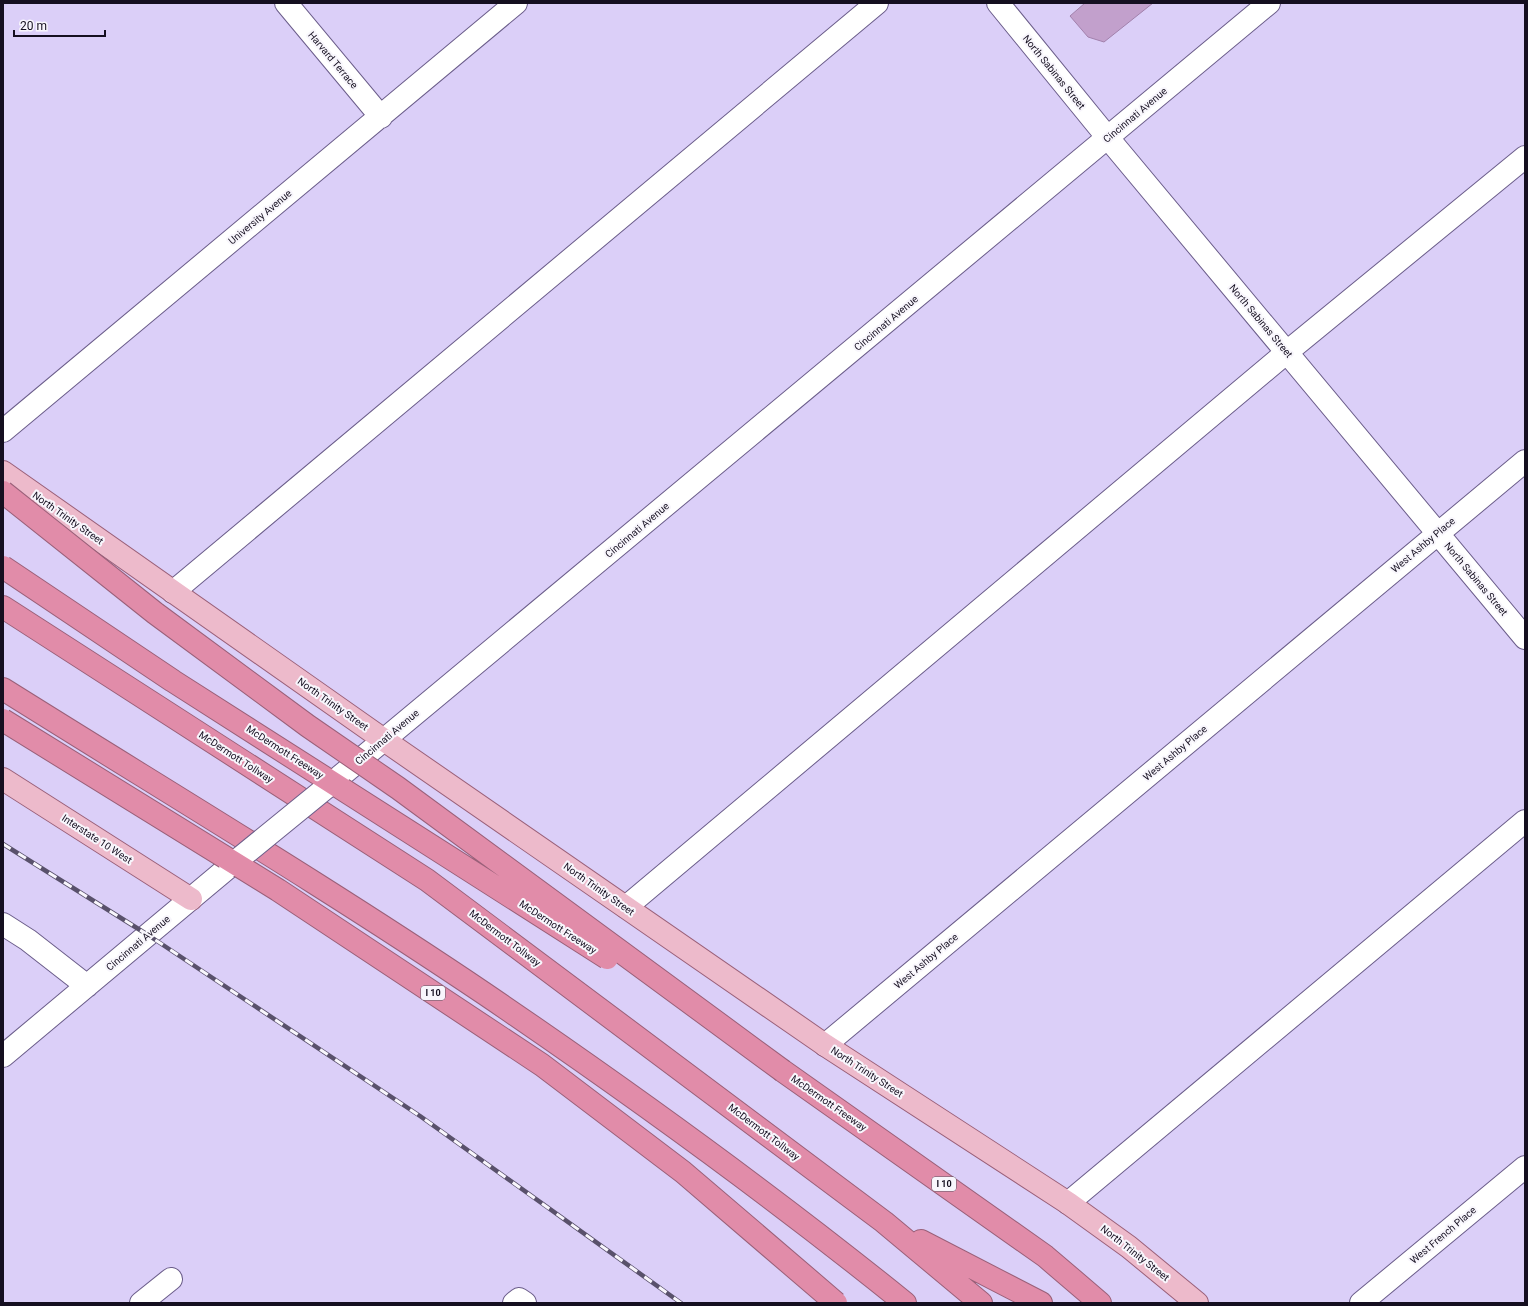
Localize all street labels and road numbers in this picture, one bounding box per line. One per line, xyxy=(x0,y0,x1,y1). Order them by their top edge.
street label: Harvard Terrace xyxy=(306,29,360,91)
street label: North Sabinas Street xyxy=(1021,33,1087,111)
street label: Cincinnati Avenue xyxy=(1101,85,1169,145)
street label: University Avenue xyxy=(226,187,294,247)
street label: North Sabinas Street xyxy=(1227,282,1295,360)
street label: Cincinnati Avenue xyxy=(852,293,920,353)
street label: North Trinity Street xyxy=(31,489,105,547)
street label: Cincinnati Avenue xyxy=(603,500,671,560)
street label: West Ashby Place xyxy=(1389,515,1457,575)
street label: North Sabinas Street xyxy=(1442,540,1510,618)
street label: North Trinity Street xyxy=(296,675,370,733)
street label: Cincinnati Avenue xyxy=(353,707,421,767)
street label: McDermott Freeway xyxy=(244,723,326,781)
street label: West Ashby Place xyxy=(1141,723,1209,783)
street label: McDermott Tollway xyxy=(197,729,275,785)
street label: Interstate 10 West xyxy=(60,812,134,866)
street label: North Trinity Street xyxy=(562,860,636,918)
street label: McDermott Freeway xyxy=(517,898,599,956)
street label: McDermott Tollway xyxy=(467,908,543,968)
street label: Cincinnati Avenue xyxy=(104,913,172,973)
street label: West Ashby Place xyxy=(892,931,960,991)
road number: I 10 xyxy=(421,986,445,1000)
street label: North Trinity Street xyxy=(829,1045,905,1099)
street label: McDermott Freeway xyxy=(789,1073,869,1133)
street label: McDermott Tollway xyxy=(726,1102,802,1162)
road number: I 10 xyxy=(932,1177,956,1191)
street label: West French Place xyxy=(1408,1204,1478,1266)
street label: North Trinity Street xyxy=(1099,1223,1171,1283)

